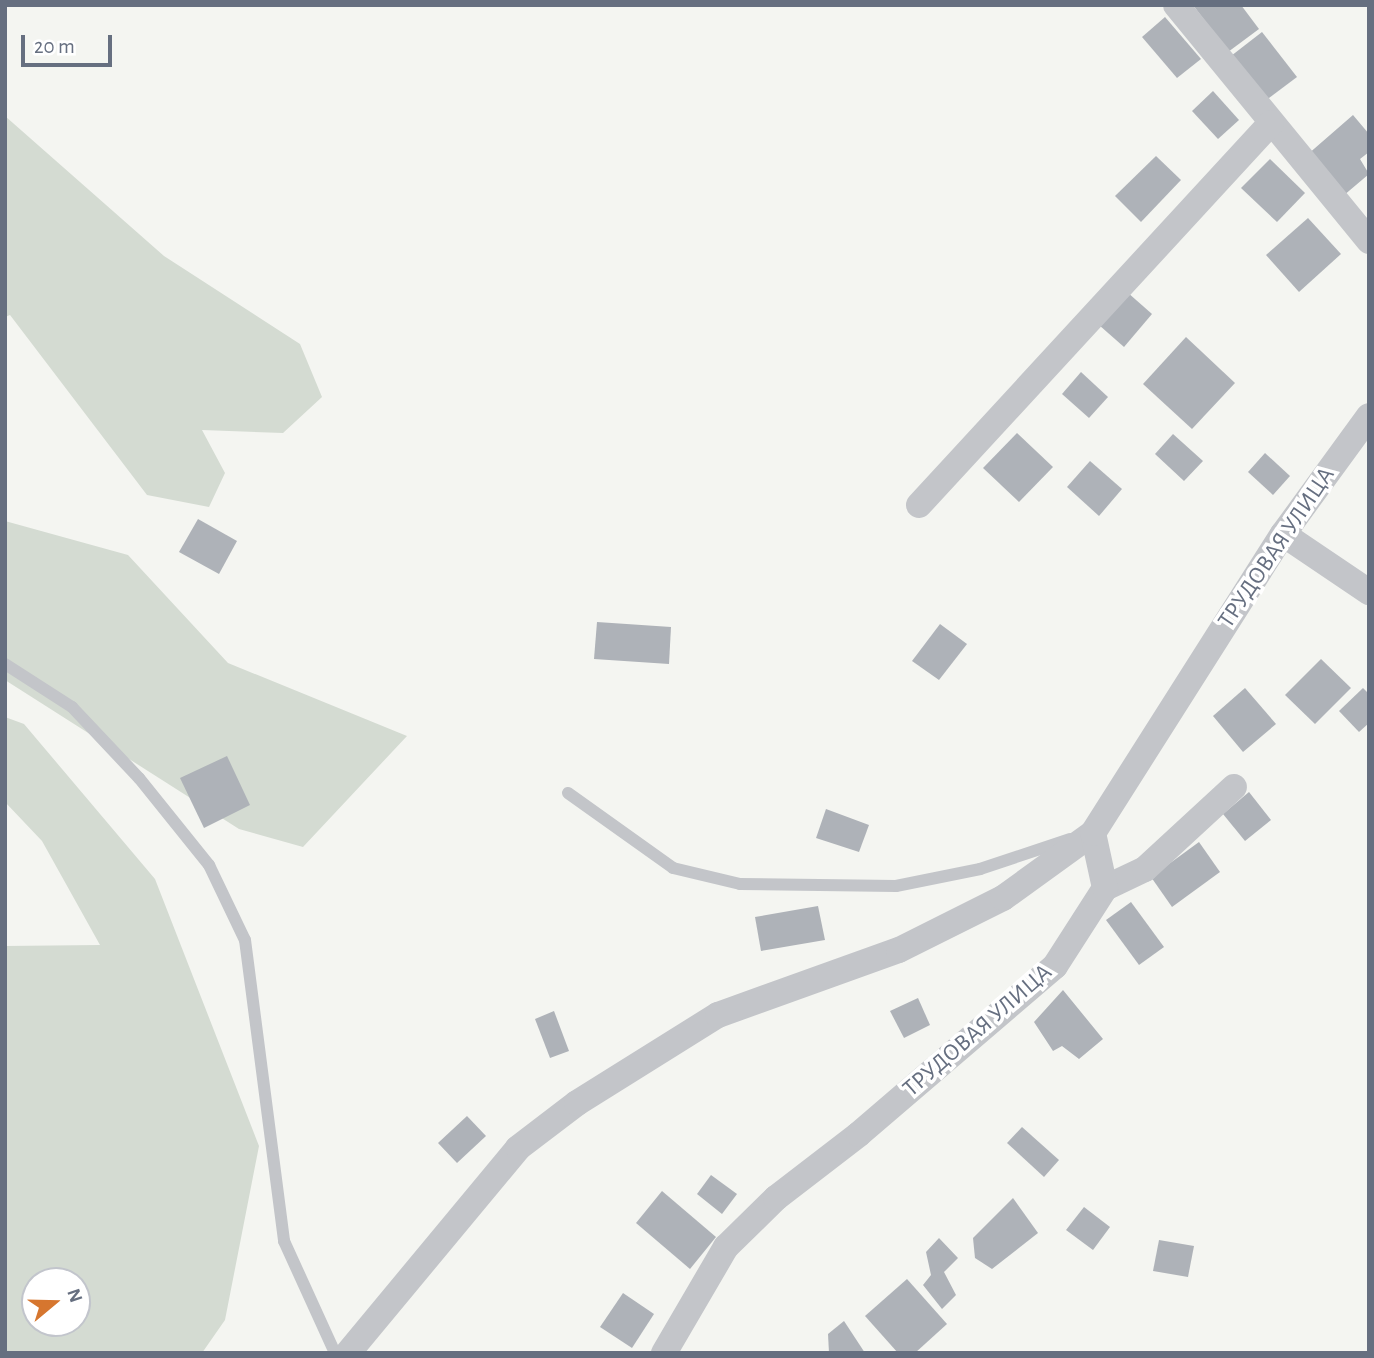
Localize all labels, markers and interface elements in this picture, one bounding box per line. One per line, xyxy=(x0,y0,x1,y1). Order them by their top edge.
scale bar xyxy=(24,21,116,65)
text: 20 m xyxy=(34,36,75,57)
street label: ТРУДОВАЯ УЛИЦА xyxy=(1213,462,1341,634)
street label: ТРУДОВАЯ УЛИЦА xyxy=(898,959,1058,1103)
north arrow xyxy=(21,1267,91,1337)
text: N xyxy=(63,1286,86,1305)

